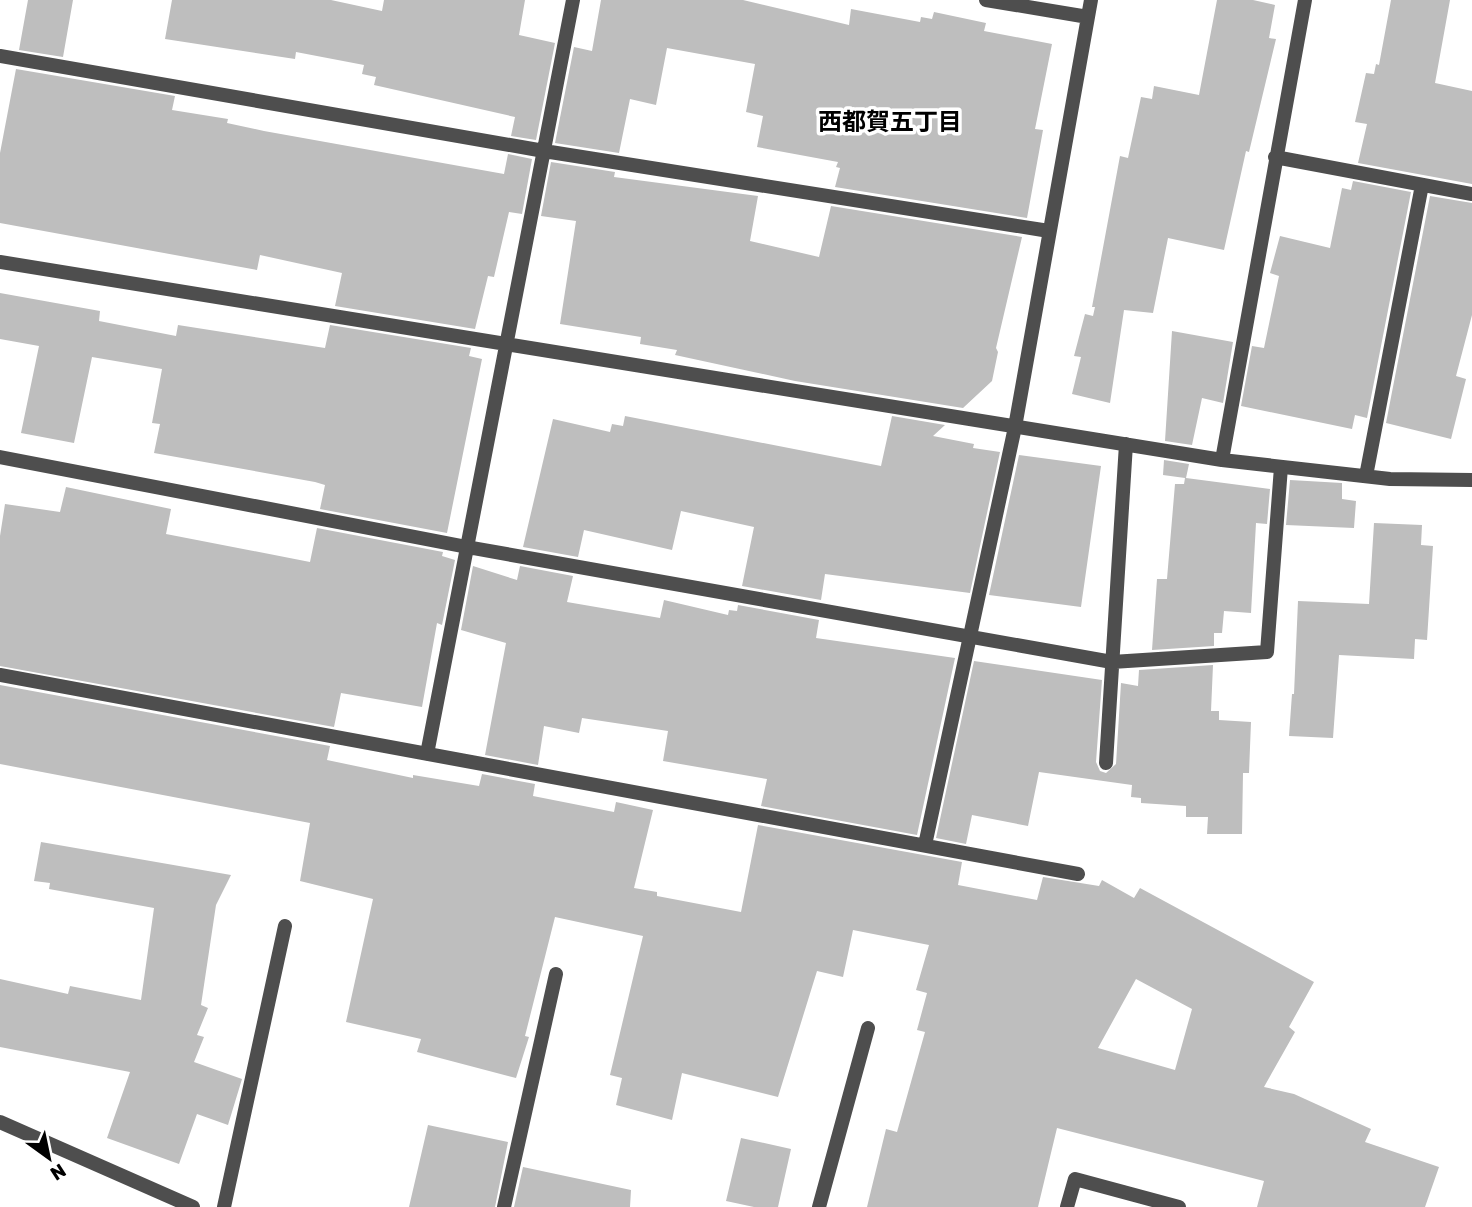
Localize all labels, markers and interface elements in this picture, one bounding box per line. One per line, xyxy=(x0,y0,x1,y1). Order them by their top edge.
district label: 西都賀五丁目 xyxy=(818,108,962,136)
north arrow xyxy=(14,1123,84,1193)
text: N xyxy=(46,1158,70,1185)

